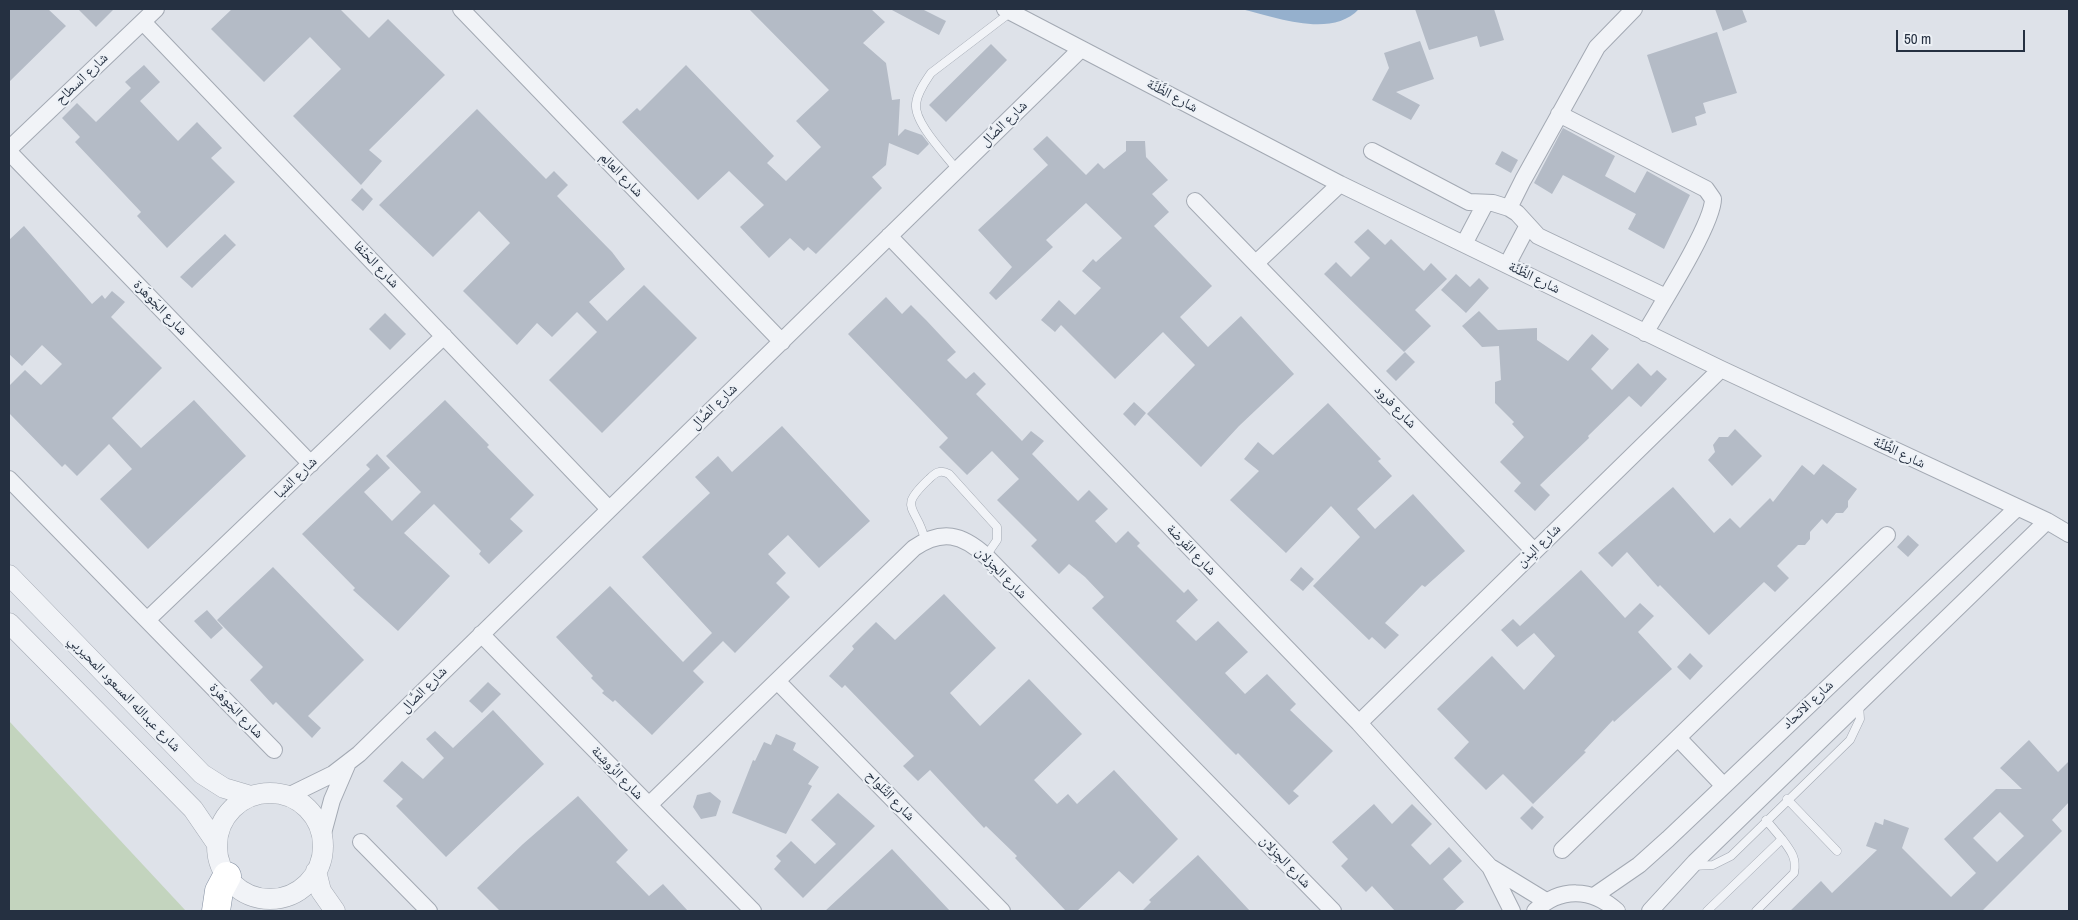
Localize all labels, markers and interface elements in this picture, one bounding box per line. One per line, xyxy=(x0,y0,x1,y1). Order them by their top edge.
scale bar xyxy=(1898,20,2027,52)
text: 50 m xyxy=(1904,28,1931,49)
street label: شارع السطاح xyxy=(52,50,112,108)
street label: شارع الظَّنَّة xyxy=(1144,76,1200,116)
street label: شارع الصَّال xyxy=(977,98,1031,150)
street label: شارع العالِم xyxy=(596,149,646,201)
street label: شارع الحَنْفا xyxy=(350,238,402,292)
street label: شارع الظَّنَّة xyxy=(1505,258,1563,298)
street label: شارع الجَوهَرة xyxy=(129,277,191,339)
street label: شارع الصَّال xyxy=(687,381,741,433)
street label: شارع فرود xyxy=(1370,382,1420,432)
street label: شارع الظَّنَّة xyxy=(1870,434,1928,472)
street label: شارع الشبا xyxy=(271,454,321,502)
street label: شارع الفَرضة xyxy=(1163,521,1219,579)
street label: شارع البِدْن xyxy=(1513,521,1565,571)
street label: شارع الجِزلان xyxy=(972,544,1030,602)
street label: شارع عبدالله المسعود المحيربي xyxy=(64,632,184,756)
street label: شارع الصَّال xyxy=(397,663,451,717)
street label: شارع الاتحاد xyxy=(1779,677,1837,733)
street label: شارع الجَوهَرة xyxy=(205,680,267,742)
street label: شارع الرُّوشِنة xyxy=(587,743,647,803)
street label: شارع التِّلواح xyxy=(862,767,918,825)
street label: شارع الجِزلان xyxy=(1256,832,1314,892)

